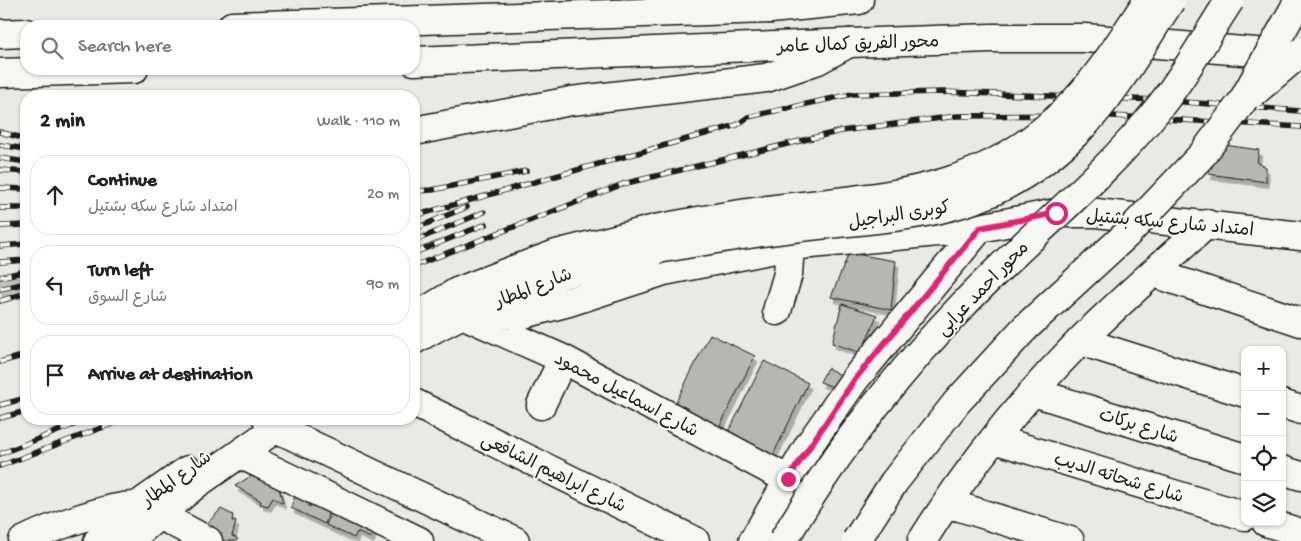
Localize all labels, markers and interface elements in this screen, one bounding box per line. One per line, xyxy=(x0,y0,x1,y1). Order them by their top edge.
search box xyxy=(20,20,420,75)
street label: محور الفريق كمال عامر xyxy=(775,32,940,59)
icon: search xyxy=(38,34,66,62)
text: Search here xyxy=(78,36,172,59)
text: 2 min xyxy=(40,110,85,135)
text: Walk · 110 m xyxy=(317,113,400,132)
text: Continue xyxy=(88,170,157,193)
icon: ahead xyxy=(41,181,69,209)
text: 20 m xyxy=(367,186,399,205)
street label: كوبرى البراجيل xyxy=(847,198,952,235)
text: امتداد شارع سكه بشتيل xyxy=(88,199,238,218)
route start xyxy=(1045,202,1068,225)
street label: امتداد شارع سكه بشتيل xyxy=(1085,207,1255,242)
street label: محور احمد عرابى xyxy=(933,238,1034,341)
text: Turn left xyxy=(88,260,152,283)
street label: شارع المطار xyxy=(490,265,575,314)
icon: left xyxy=(41,271,69,299)
text: 90 m xyxy=(367,276,399,295)
text: شارع السوق xyxy=(88,289,167,308)
map controls xyxy=(1241,346,1286,526)
button: + xyxy=(1241,346,1286,391)
street label: شارع اسماعيل محمود xyxy=(550,349,701,443)
icon: arrive xyxy=(41,361,69,389)
text: Arrive at destination xyxy=(88,364,252,387)
button: − xyxy=(1241,391,1286,436)
street label: شارع بركات xyxy=(1096,405,1181,449)
street label: شارع ابراهيم الشافعى xyxy=(477,430,629,519)
button: locate xyxy=(1241,436,1286,481)
street label: شارع المطار xyxy=(137,448,216,513)
street label: شارع شحاته الديب xyxy=(1051,450,1186,509)
route end xyxy=(777,468,800,491)
button: layers xyxy=(1241,481,1286,526)

